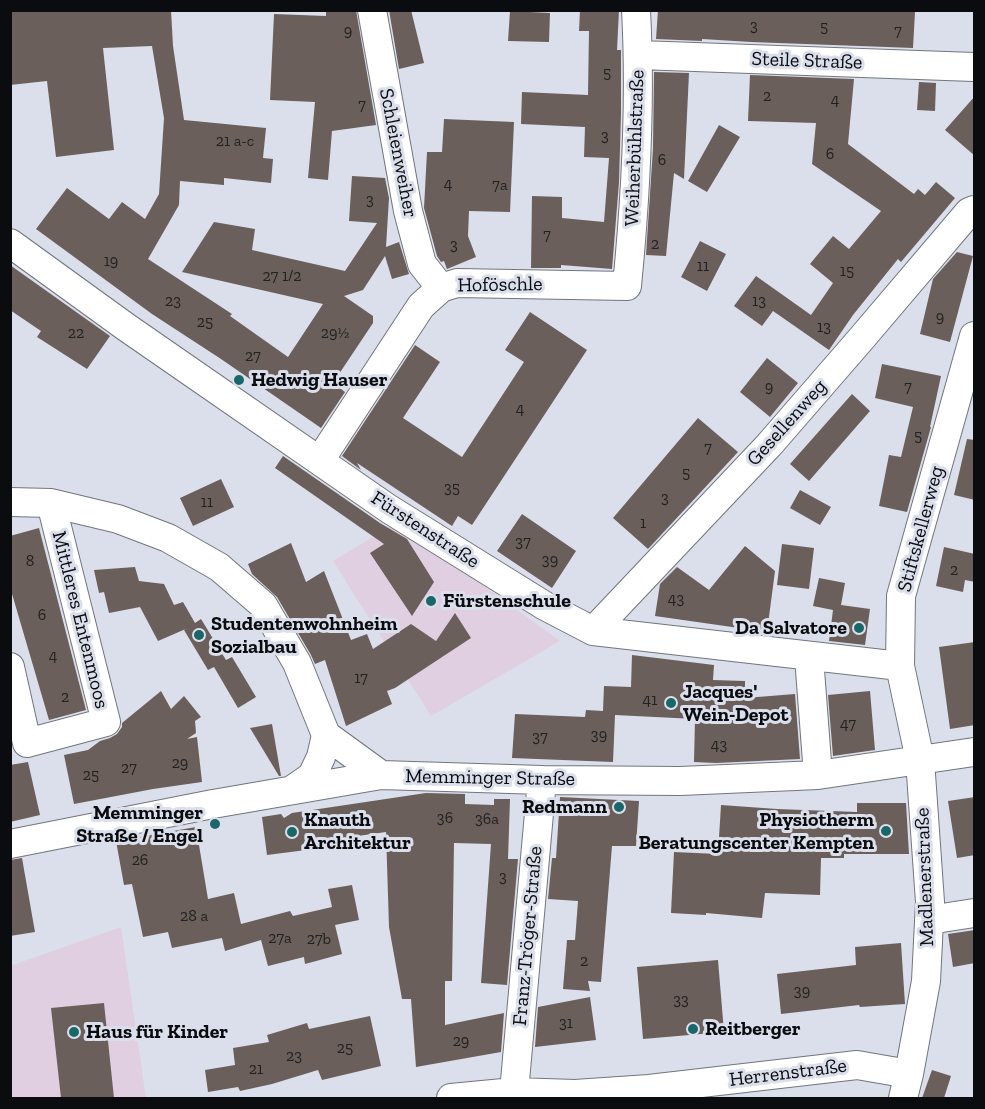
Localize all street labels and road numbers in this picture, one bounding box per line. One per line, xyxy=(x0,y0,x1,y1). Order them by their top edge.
street label: Steile Straße xyxy=(751,47,863,75)
street label: Weiherbühlstraße xyxy=(620,69,650,227)
street label: Schleienweiher xyxy=(374,86,422,220)
street label: Hoföschle xyxy=(457,272,543,298)
street label: Gesellenweg xyxy=(742,375,832,471)
street label: Stiftskellerweg xyxy=(893,463,949,595)
street label: Fürstenstraße xyxy=(366,486,484,574)
street label: Mittleres Entenmoos xyxy=(46,529,114,711)
street label: Memminger Straße xyxy=(405,765,575,791)
street label: Madlenerstraße xyxy=(911,807,939,947)
street label: Franz-Tröger-Straße xyxy=(508,845,548,1027)
street label: Herrenstraße xyxy=(728,1054,848,1092)

